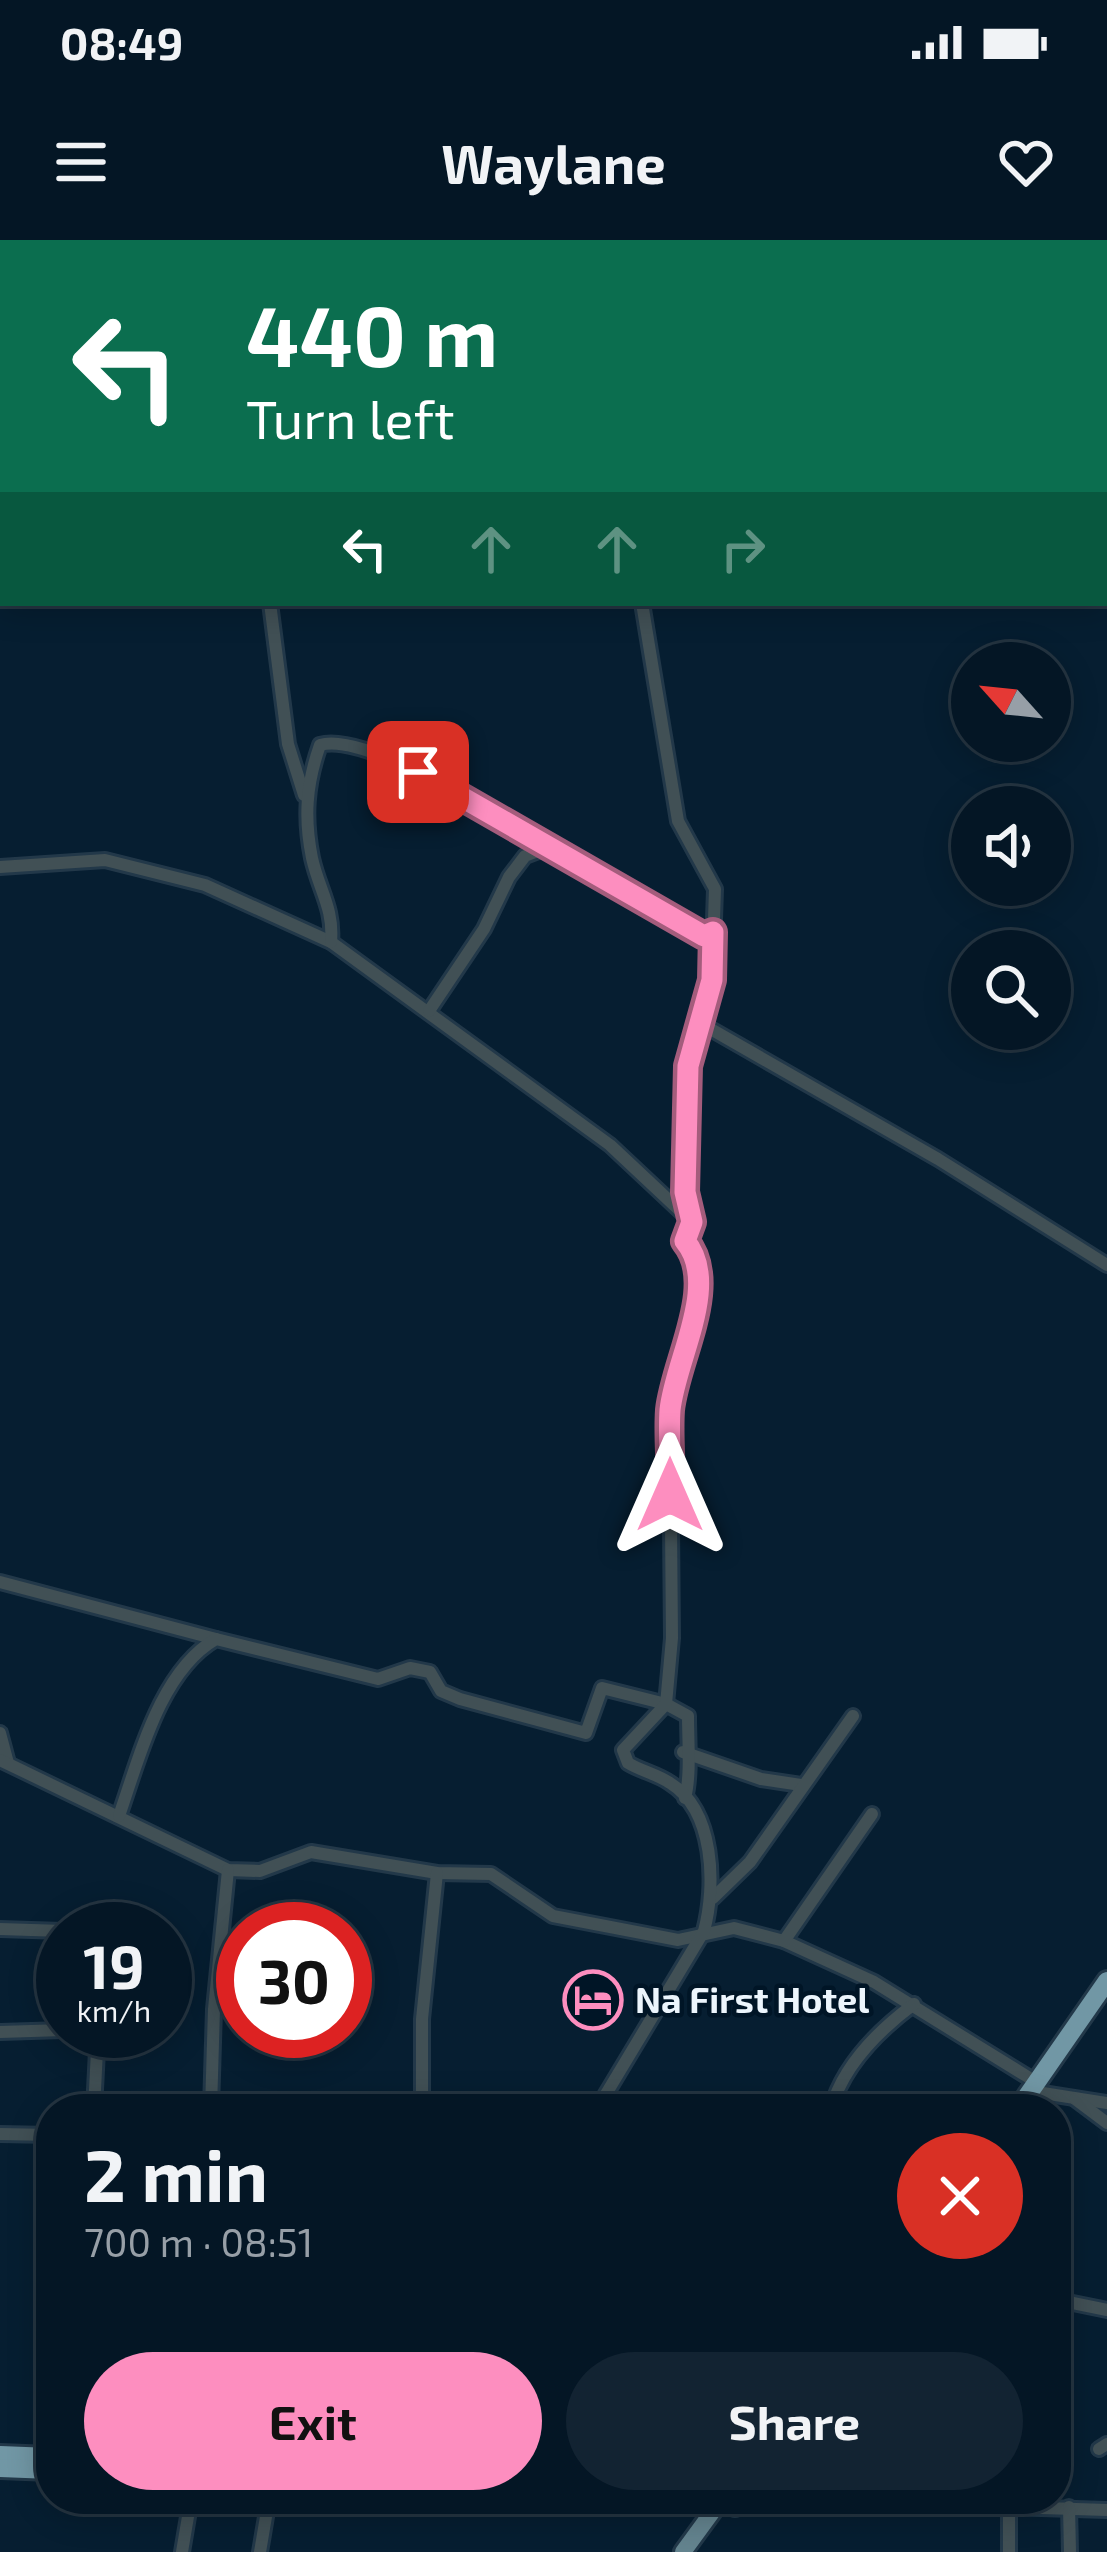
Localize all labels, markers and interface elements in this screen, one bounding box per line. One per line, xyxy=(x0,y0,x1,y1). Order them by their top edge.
text: 08:49 xyxy=(60,15,183,69)
icon: menu xyxy=(48,129,114,195)
icon: heart xyxy=(993,129,1059,195)
text: Waylane xyxy=(441,130,666,195)
text: 440 m xyxy=(246,283,498,384)
icon: left xyxy=(48,288,204,444)
text: Turn left xyxy=(246,385,455,450)
icon: left xyxy=(332,516,398,582)
icon: ahead xyxy=(458,516,524,582)
icon: ahead xyxy=(584,516,650,582)
icon: right xyxy=(710,516,776,582)
north arrow xyxy=(951,642,1071,762)
map controls xyxy=(951,642,1071,1050)
pin xyxy=(367,721,469,823)
icon: arrive xyxy=(385,739,451,805)
button: sound xyxy=(951,786,1071,906)
button: search xyxy=(951,930,1071,1050)
position arrow xyxy=(607,1432,733,1558)
speed limit sign: 30 xyxy=(216,1902,372,2058)
text: 19 xyxy=(83,1929,145,2001)
hotel icon: Na First Hotel xyxy=(562,1969,624,2031)
place label: Na First Hotel xyxy=(635,1977,869,2020)
text: km/h xyxy=(77,1992,151,2028)
text: 2 min xyxy=(84,2130,268,2216)
button: close xyxy=(897,2133,1023,2259)
text: 700 m · 08:51 xyxy=(84,2218,313,2265)
button: Exit xyxy=(84,2352,542,2490)
button: Share xyxy=(566,2352,1023,2490)

